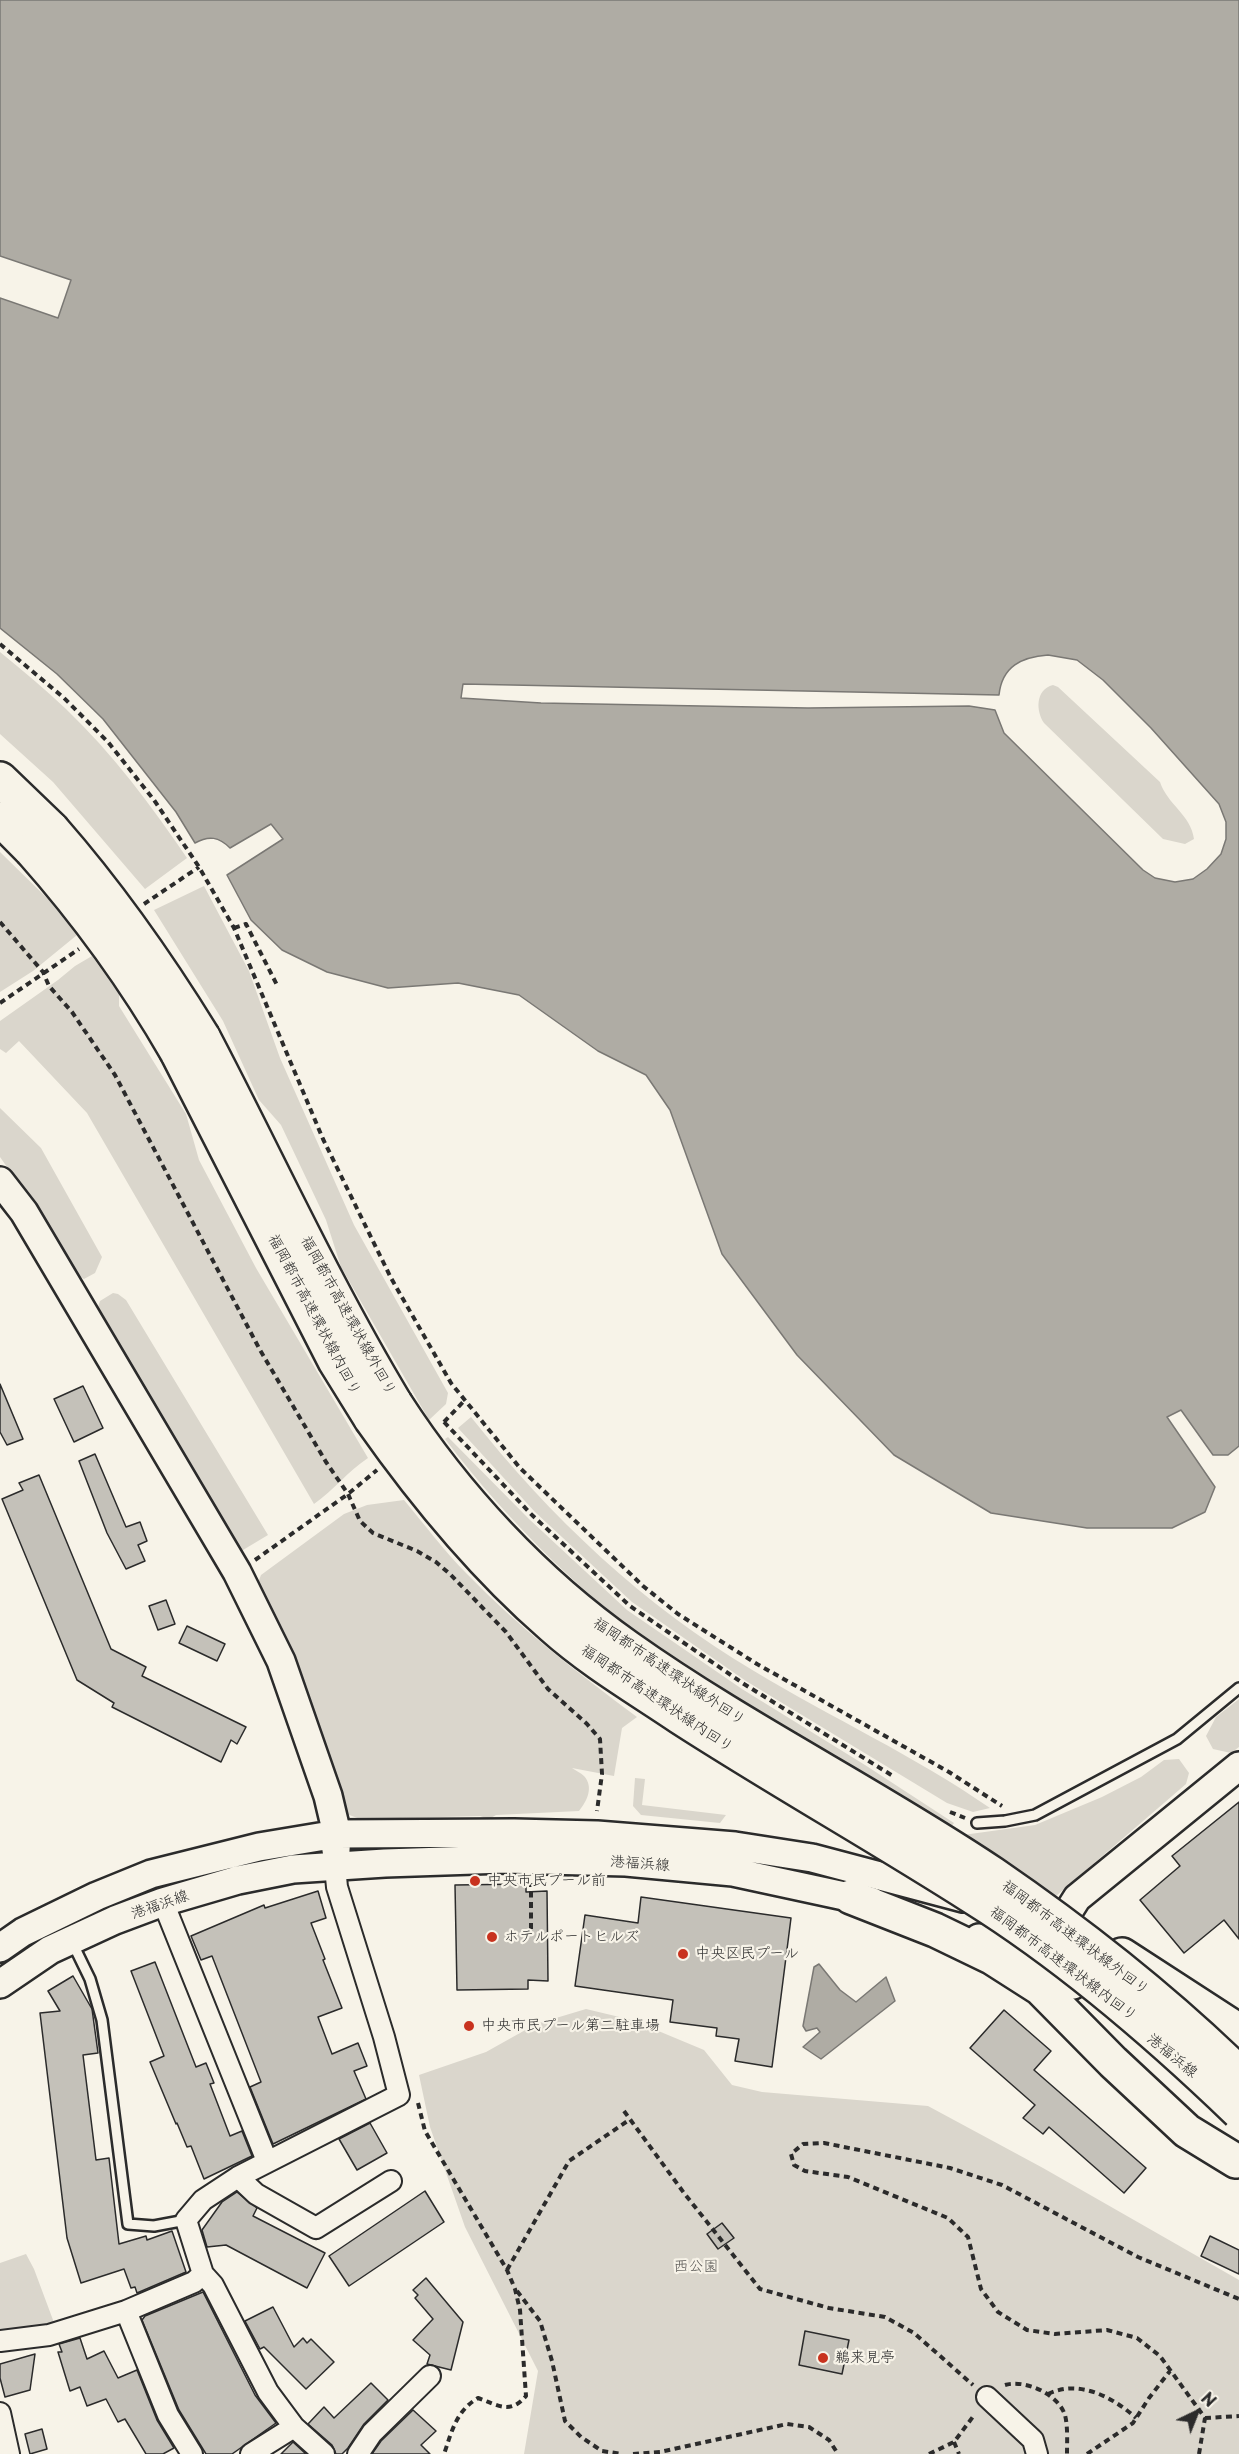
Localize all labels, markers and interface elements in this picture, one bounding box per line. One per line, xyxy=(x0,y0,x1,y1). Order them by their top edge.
street label: 福岡都市高速環状線内回り xyxy=(264,1231,364,1399)
street label: 福岡都市高速環状線外回り xyxy=(296,1233,400,1399)
street label: 福岡都市高速環状線外回り xyxy=(589,1614,749,1730)
street label: 福岡都市高速環状線内回り xyxy=(577,1641,737,1757)
street label: 港福浜線 xyxy=(609,1853,671,1875)
place label: 中央市民プール前 xyxy=(487,1872,606,1890)
marker: 中央市民プール前 xyxy=(468,1874,482,1888)
street label: 福岡都市高速環状線外回り xyxy=(998,1877,1152,1999)
street label: 港福浜線 xyxy=(129,1887,191,1923)
street label: 福岡都市高速環状線内回り xyxy=(986,1903,1140,2025)
place label: ホテルポートヒルズ xyxy=(504,1928,639,1946)
marker: ホテルポートヒルズ xyxy=(485,1930,499,1944)
place label: 中央区民プール xyxy=(695,1945,799,1963)
marker: 中央区民プール xyxy=(676,1947,690,1961)
place label: 中央市民プール第二駐車場 xyxy=(481,2017,660,2035)
marker: 中央市民プール第二駐車場 xyxy=(462,2019,476,2033)
street label: 港福浜線 xyxy=(1143,2030,1201,2082)
park label: 西公園 xyxy=(674,2258,718,2276)
place label: 鵜来見亭 xyxy=(835,2349,895,2367)
marker: 鵜来見亭 xyxy=(816,2351,830,2365)
north arrow xyxy=(1167,2382,1227,2442)
text: N xyxy=(1196,2386,1222,2412)

